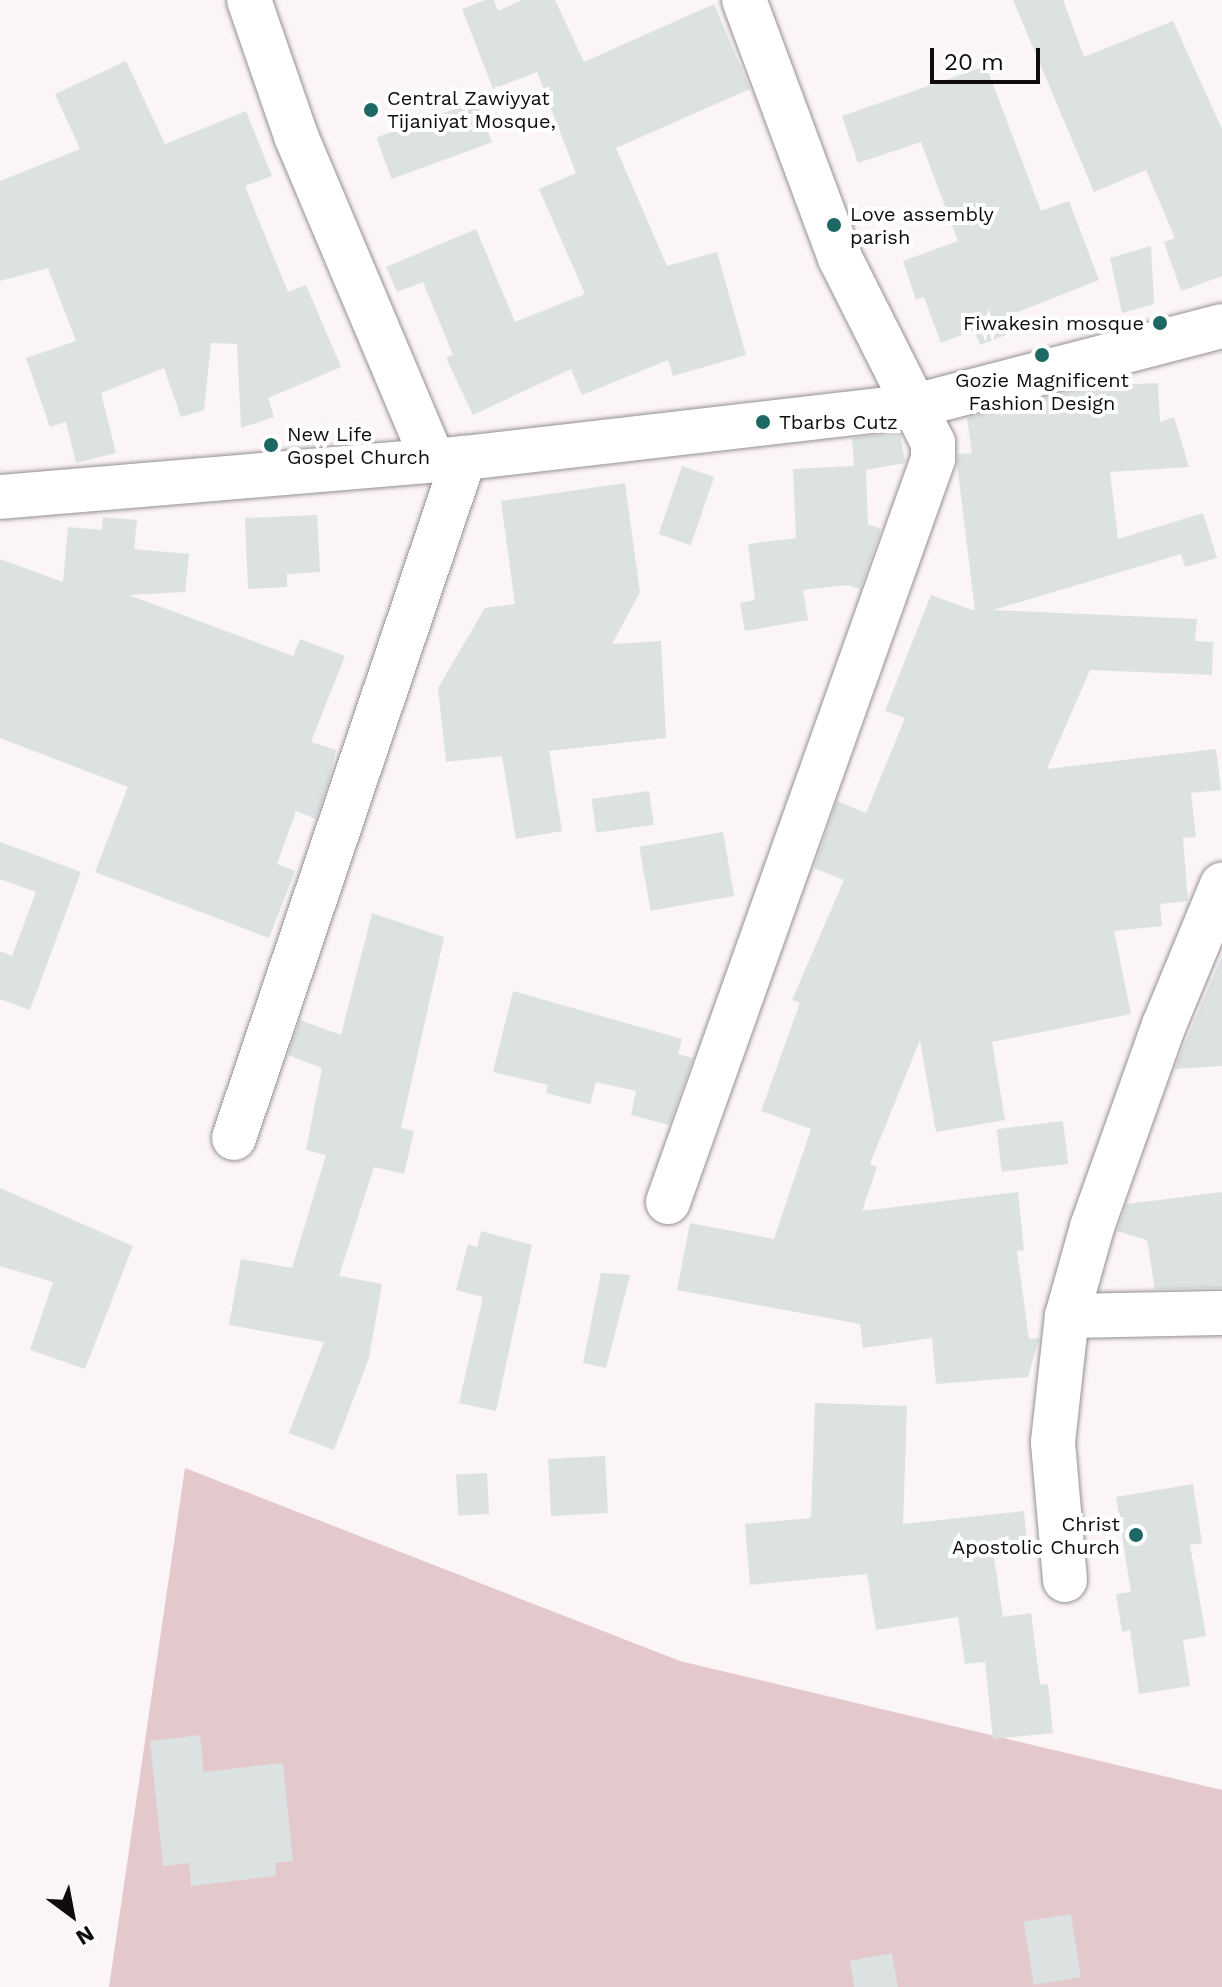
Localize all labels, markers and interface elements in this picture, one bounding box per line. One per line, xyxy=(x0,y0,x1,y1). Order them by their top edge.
scale bar xyxy=(934,32,1044,82)
text: 20 m xyxy=(944,48,1004,76)
place label: Central Zawiyyat Tijaniyat Mosque, xyxy=(387,86,556,133)
marker: Central Zawiyyat Tijaniyat Mosque, xyxy=(362,101,380,119)
place label: Love assembly parish xyxy=(850,202,994,249)
marker: Love assembly parish xyxy=(825,216,843,234)
place label: Fiwakesin mosque xyxy=(963,311,1144,335)
marker: Fiwakesin mosque xyxy=(1151,314,1169,332)
marker: Gozie Magnificent Fashion Design xyxy=(1033,346,1051,364)
place label: Gozie Magnificent Fashion Design xyxy=(955,368,1129,415)
place label: Tbarbs Cutz xyxy=(779,410,898,434)
marker: Tbarbs Cutz xyxy=(754,413,772,431)
place label: New Life Gospel Church xyxy=(287,422,431,469)
marker: New Life Gospel Church xyxy=(262,436,280,454)
place label: Christ Apostolic Church xyxy=(952,1512,1120,1559)
marker: Christ Apostolic Church xyxy=(1127,1526,1145,1544)
north arrow xyxy=(32,1875,112,1955)
text: N xyxy=(71,1921,99,1951)

